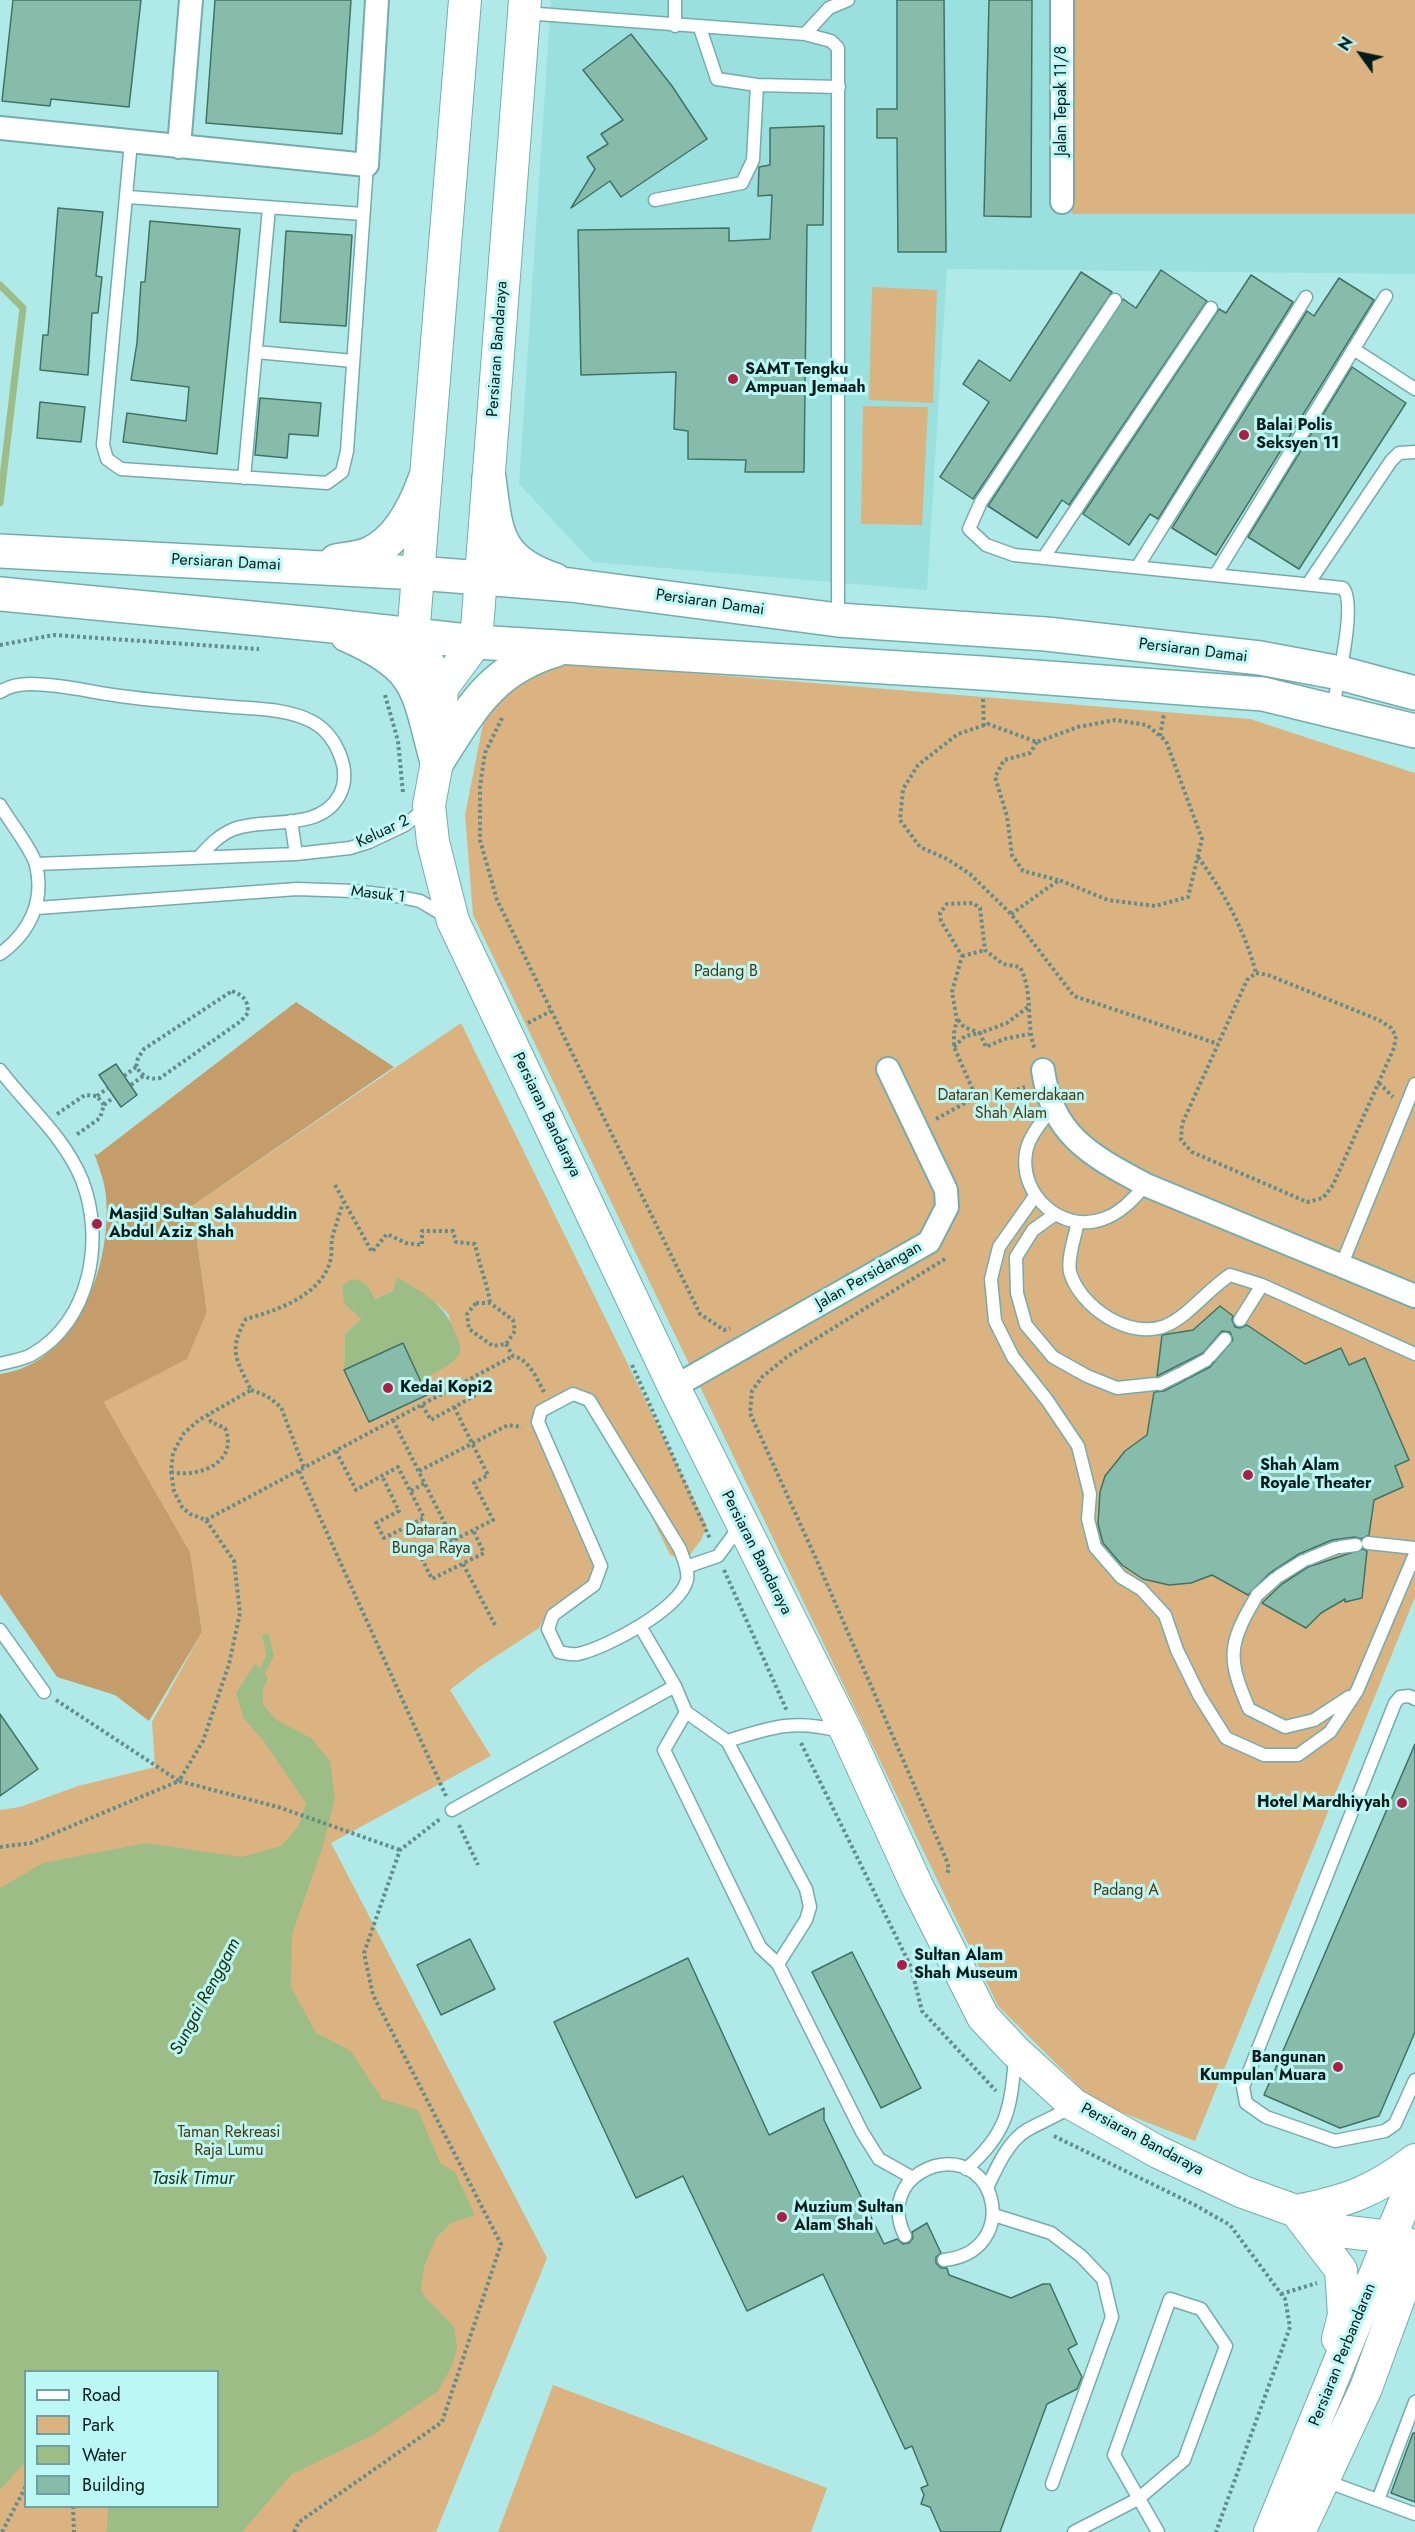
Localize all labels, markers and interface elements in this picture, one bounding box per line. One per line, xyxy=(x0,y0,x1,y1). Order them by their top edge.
north arrow xyxy=(1331,24,1391,84)
text: N xyxy=(1332,32,1359,56)
street label: Jalan Tepak 11/8 xyxy=(1052,46,1072,156)
street label: Persiaran Bandaraya xyxy=(484,280,512,418)
place label: SAMT Tengku Ampuan Jemaah xyxy=(745,360,865,398)
marker: SAMT Tengku Ampuan Jemaah xyxy=(726,372,740,386)
place label: Balai Polis Seksyen 11 xyxy=(1256,416,1339,454)
marker: Balai Polis Seksyen 11 xyxy=(1237,428,1251,442)
street label: Persiaran Damai xyxy=(171,551,281,575)
street label: Persiaran Damai xyxy=(654,586,766,620)
street label: Persiaran Damai xyxy=(1137,635,1249,667)
street label: Keluar 2 xyxy=(354,811,412,853)
street label: Masuk 1 xyxy=(350,882,406,908)
park label: Padang B xyxy=(694,962,758,982)
street label: Persiaran Bandaraya xyxy=(507,1050,585,1180)
park label: Dataran Kemerdakaan Shah Alam xyxy=(937,1086,1085,1124)
place label: Masjid Sultan Salahuddin Abdul Aziz Shah xyxy=(109,1205,297,1243)
marker: Masjid Sultan Salahuddin Abdul Aziz Shah xyxy=(90,1217,104,1231)
street label: Jalan Persidangan xyxy=(813,1238,925,1314)
place label: Kedai Kopi2 xyxy=(400,1378,493,1398)
marker: Kedai Kopi2 xyxy=(381,1381,395,1395)
place label: Shah Alam Royale Theater xyxy=(1260,1456,1372,1494)
marker: Shah Alam Royale Theater xyxy=(1241,1468,1255,1482)
street label: Persiaran Bandaraya xyxy=(716,1488,796,1618)
park label: Dataran Bunga Raya xyxy=(392,1521,470,1559)
place label: Hotel Mardhiyyah xyxy=(1257,1793,1390,1813)
marker: Hotel Mardhiyyah xyxy=(1395,1796,1409,1810)
park label: Padang A xyxy=(1093,1881,1159,1901)
water label: Sungai Renggam xyxy=(166,1935,246,2059)
place label: Sultan Alam Shah Museum xyxy=(914,1946,1018,1984)
marker: Sultan Alam Shah Museum xyxy=(895,1958,909,1972)
place label: Bangunan Kumpulan Muara xyxy=(1200,2048,1326,2086)
marker: Bangunan Kumpulan Muara xyxy=(1331,2060,1345,2074)
street label: Persiaran Bandaraya xyxy=(1077,2100,1207,2180)
park label: Taman Rekreasi Raja Lumu xyxy=(178,2123,280,2161)
water label: Tasik Timur xyxy=(152,2169,234,2191)
place label: Muzium Sultan Alam Shah xyxy=(794,2198,904,2236)
marker: Muzium Sultan Alam Shah xyxy=(775,2210,789,2224)
street label: Persiaran Perbandaran xyxy=(1306,2281,1380,2429)
legend xyxy=(24,2370,219,2508)
text: Road xyxy=(82,2382,121,2408)
text: Park xyxy=(82,2412,114,2438)
text: Water xyxy=(82,2442,126,2468)
text: Building xyxy=(82,2472,145,2498)

